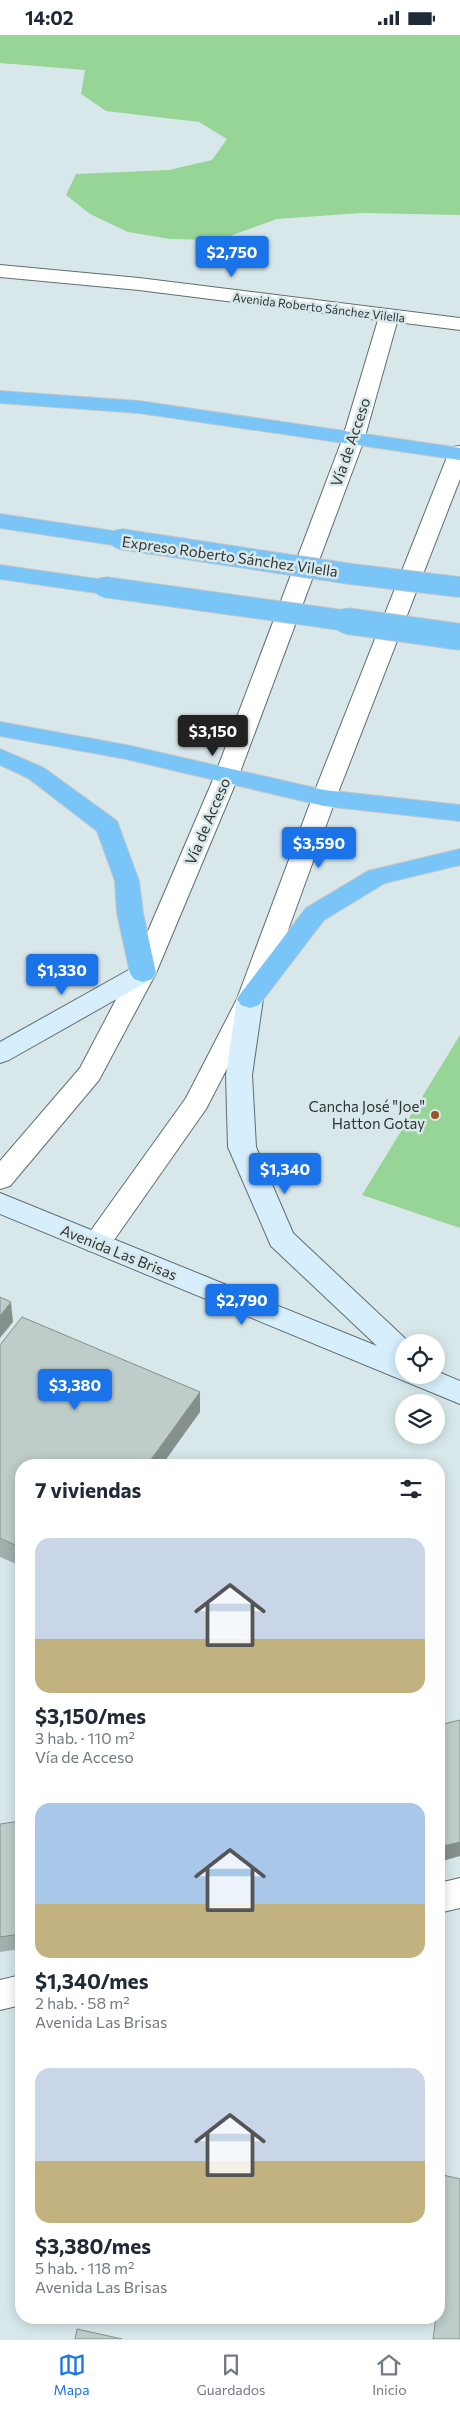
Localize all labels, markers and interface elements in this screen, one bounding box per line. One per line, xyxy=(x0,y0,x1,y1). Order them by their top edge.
text: 14:02 xyxy=(25,6,74,29)
pin: $2,750 xyxy=(191,235,273,278)
text: $2,750 xyxy=(207,242,257,261)
street label: Avenida Roberto Sánchez Vilella xyxy=(232,289,406,325)
street label: Vía de Acceso xyxy=(326,395,374,489)
street label: Expreso Roberto Sánchez Vilella xyxy=(121,532,339,580)
pin: $3,150 xyxy=(172,715,254,757)
text: $3,150 xyxy=(189,721,237,740)
street label: Vía de Acceso xyxy=(181,775,233,867)
pin: $3,590 xyxy=(278,827,360,869)
text: $3,590 xyxy=(293,833,345,852)
pin: $1,330 xyxy=(21,953,103,996)
text: $1,330 xyxy=(37,960,87,979)
place label: Cancha José "Joe" Hatton Gotay xyxy=(308,1097,425,1132)
marker: Cancha José "Joe" Hatton Gotay xyxy=(429,1109,441,1121)
pin: $1,340 xyxy=(244,1153,326,1195)
text: $1,340 xyxy=(260,1159,310,1178)
street label: Avenida Las Brisas xyxy=(58,1220,180,1284)
pin: $2,790 xyxy=(201,1283,283,1326)
text: $2,790 xyxy=(216,1290,268,1309)
map controls xyxy=(395,1334,445,1444)
button: locate xyxy=(395,1334,445,1384)
pin: $3,380 xyxy=(34,1369,116,1411)
text: $3,380 xyxy=(49,1375,101,1394)
button: layers xyxy=(395,1394,445,1444)
icon: filters xyxy=(397,1475,425,1503)
text: 7 viviendas xyxy=(35,1477,141,1502)
icon: home xyxy=(185,1570,275,1660)
text: $3,150/mes xyxy=(35,1703,146,1728)
text: 3 hab. · 110 m² xyxy=(35,1728,135,1747)
text: Vía de Acceso xyxy=(35,1747,134,1766)
icon: home xyxy=(185,1835,275,1925)
text: $1,340/mes xyxy=(35,1968,148,1993)
text: 2 hab. · 58 m² xyxy=(35,1993,130,2012)
text: Avenida Las Brisas xyxy=(35,2012,167,2031)
icon: home xyxy=(185,2100,275,2190)
text: $3,380/mes xyxy=(35,2233,151,2258)
text: 5 hab. · 118 m² xyxy=(35,2258,134,2277)
text: Avenida Las Brisas xyxy=(35,2277,167,2296)
tab: Mapa xyxy=(53,2351,90,2398)
tab: Guardados xyxy=(196,2351,265,2398)
tab: Inicio xyxy=(372,2351,407,2398)

